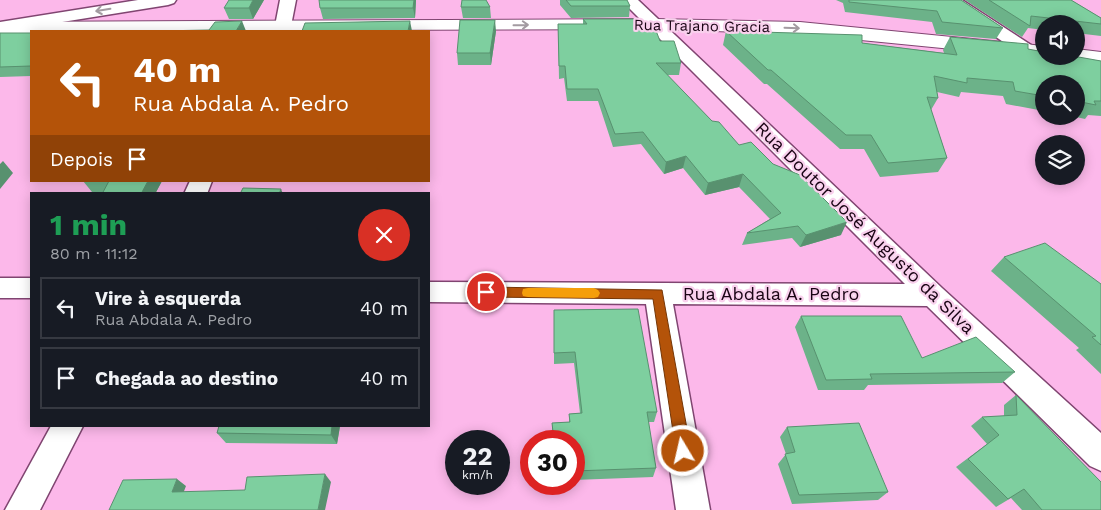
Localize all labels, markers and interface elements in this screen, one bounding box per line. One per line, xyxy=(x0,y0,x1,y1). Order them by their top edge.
one-way arrow xyxy=(95,6,111,16)
map controls xyxy=(1035,15,1085,185)
button: sound xyxy=(1035,15,1085,65)
street label: Rua Trajano Gracia xyxy=(634,16,771,36)
one-way arrow xyxy=(513,21,529,30)
one-way arrow xyxy=(783,23,799,33)
text: 40 m xyxy=(133,49,221,91)
icon: left xyxy=(50,50,115,115)
button: search xyxy=(1035,75,1085,125)
text: Rua Abdala A. Pedro xyxy=(133,91,349,116)
street label: Rua Doutor José Augusto da Silva xyxy=(752,117,979,338)
button: layers xyxy=(1035,135,1085,185)
icon: arrive xyxy=(123,145,151,173)
text: Depois xyxy=(50,148,113,171)
text: 1 min xyxy=(50,207,127,242)
button: close xyxy=(358,209,410,261)
text: 80 m · 11:12 xyxy=(50,244,138,263)
pin xyxy=(465,271,507,313)
icon: arrive xyxy=(472,278,500,306)
street label: Rua Abdala A. Pedro xyxy=(683,283,859,304)
text: Vire à esquerda xyxy=(95,287,241,310)
icon: left xyxy=(52,294,80,322)
text: 40 m xyxy=(360,297,408,320)
text: Rua Abdala A. Pedro xyxy=(95,310,252,329)
icon: arrive xyxy=(52,364,80,392)
text: Chegada ao destino xyxy=(95,367,278,390)
text: 40 m xyxy=(360,367,408,390)
position arrow xyxy=(656,424,708,476)
speed limit sign: 30 xyxy=(520,430,585,495)
text: 22 xyxy=(463,442,492,471)
text: km/h xyxy=(462,468,493,482)

